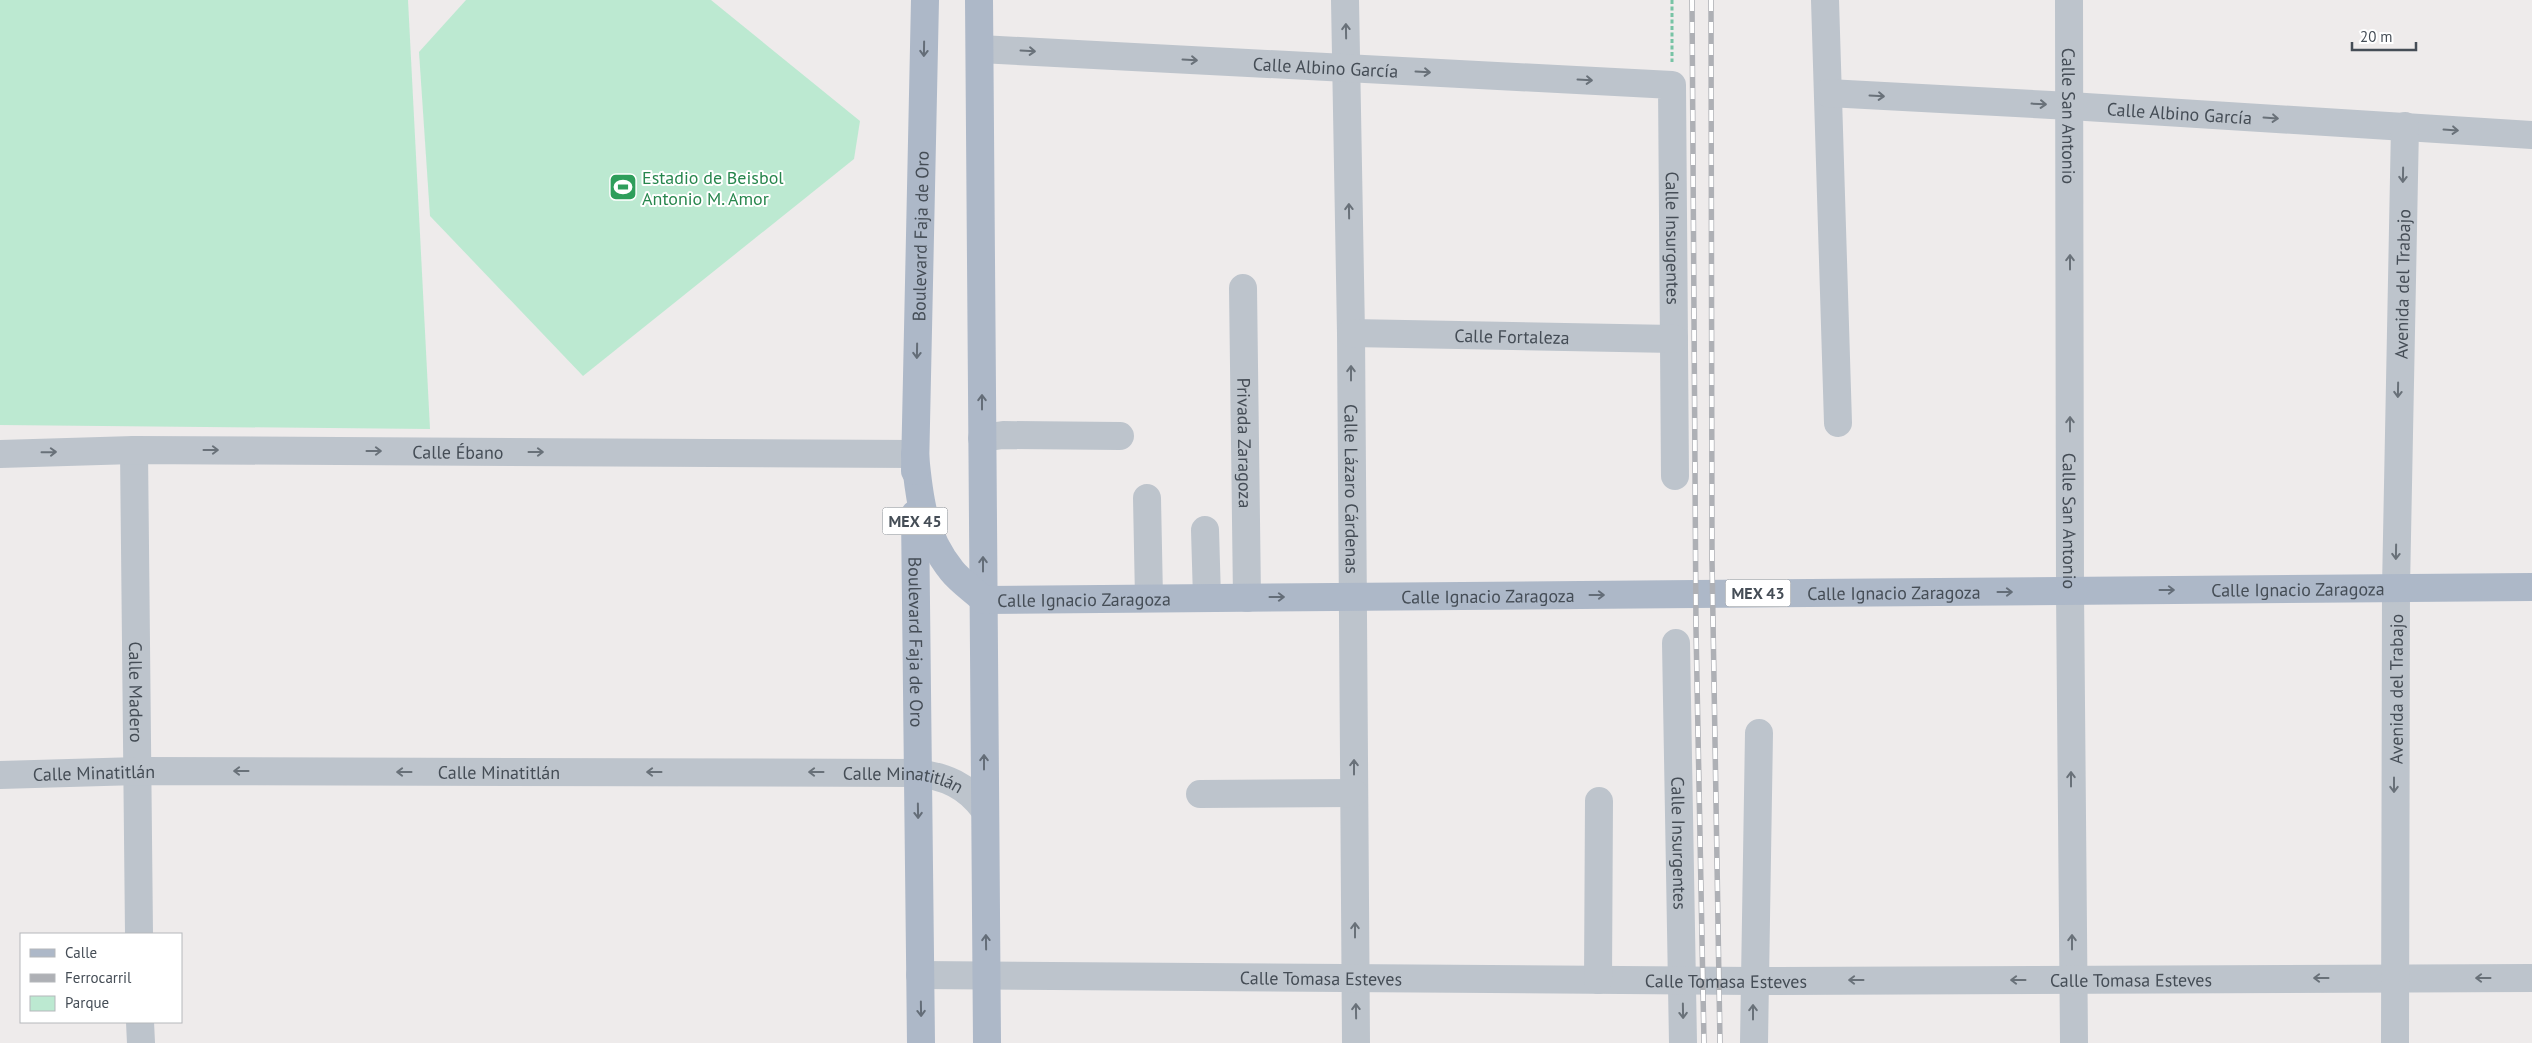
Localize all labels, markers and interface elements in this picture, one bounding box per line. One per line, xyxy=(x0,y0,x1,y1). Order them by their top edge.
scale bar xyxy=(2352,20,2416,52)
one-way arrow xyxy=(1341,23,1351,39)
text: 20 m xyxy=(2360,27,2393,46)
one-way arrow xyxy=(920,40,929,56)
one-way arrow xyxy=(1020,47,1036,56)
street label: Calle San Antonio xyxy=(2058,48,2081,184)
street label: Calle Albino García xyxy=(1252,52,1399,82)
one-way arrow xyxy=(1182,55,1198,64)
one-way arrow xyxy=(1414,67,1430,76)
one-way arrow xyxy=(1577,76,1593,85)
one-way arrow xyxy=(1868,91,1884,100)
street label: Calle Albino García xyxy=(2106,97,2253,129)
one-way arrow xyxy=(2030,99,2047,109)
one-way arrow xyxy=(2263,113,2279,123)
one-way arrow xyxy=(2442,125,2458,134)
street label: Boulevard Faja de Oro xyxy=(907,150,933,322)
place label: Estadio de Beisbol Antonio M. Amor xyxy=(642,166,784,210)
one-way arrow xyxy=(2399,167,2408,183)
street label: Calle Insurgentes xyxy=(1661,171,1685,305)
sports icon: Estadio de Beisbol Antonio M. Amor xyxy=(608,172,638,202)
one-way arrow xyxy=(1344,203,1354,219)
street label: Avenida del Trabajo xyxy=(2389,209,2415,359)
one-way arrow xyxy=(2065,254,2075,270)
street label: Calle Fortaleza xyxy=(1454,323,1570,349)
one-way arrow xyxy=(912,342,922,359)
one-way arrow xyxy=(1347,365,1356,381)
street label: Privada Zaragoza xyxy=(1233,378,1257,508)
one-way arrow xyxy=(2394,382,2403,398)
one-way arrow xyxy=(977,394,987,410)
street label: Calle Lázaro Cárdenas xyxy=(1340,404,1364,574)
one-way arrow xyxy=(2065,417,2075,433)
street label: Calle Ébano xyxy=(412,440,504,463)
one-way arrow xyxy=(202,445,219,455)
one-way arrow xyxy=(365,446,381,456)
one-way arrow xyxy=(528,447,544,457)
one-way arrow xyxy=(40,448,56,457)
street label: Calle San Antonio xyxy=(2058,453,2081,589)
road number: MEX 45 xyxy=(882,508,948,534)
one-way arrow xyxy=(2391,544,2401,560)
street label: Boulevard Faja de Oro xyxy=(904,557,929,727)
one-way arrow xyxy=(978,557,988,573)
street label: Calle Ignacio Zaragoza xyxy=(2211,577,2385,601)
road number: MEX 43 xyxy=(1726,580,1790,606)
street label: Calle Ignacio Zaragoza xyxy=(1807,580,1981,605)
street label: Calle Ignacio Zaragoza xyxy=(1401,584,1575,608)
one-way arrow xyxy=(2159,586,2175,595)
street label: Calle Ignacio Zaragoza xyxy=(997,587,1171,611)
one-way arrow xyxy=(1996,587,2013,597)
one-way arrow xyxy=(1589,590,1605,600)
one-way arrow xyxy=(1269,592,1285,602)
street label: Avenida del Trabajo xyxy=(2384,614,2407,764)
street label: Calle Madero xyxy=(124,641,149,743)
one-way arrow xyxy=(979,754,989,770)
street label: Calle Minatitlán xyxy=(32,759,155,786)
one-way arrow xyxy=(1349,759,1359,776)
street label: Calle Minatitlán xyxy=(438,760,560,784)
street label: Calle Minatitlán xyxy=(843,761,968,798)
one-way arrow xyxy=(234,767,250,776)
one-way arrow xyxy=(396,767,412,777)
one-way arrow xyxy=(646,767,662,777)
one-way arrow xyxy=(809,767,825,777)
one-way arrow xyxy=(2066,772,2076,788)
street label: Calle Insurgentes xyxy=(1667,776,1692,910)
one-way arrow xyxy=(2389,776,2399,793)
one-way arrow xyxy=(913,802,923,819)
one-way arrow xyxy=(1350,922,1360,938)
legend xyxy=(20,933,182,1023)
one-way arrow xyxy=(981,934,991,950)
one-way arrow xyxy=(2068,934,2077,950)
text: Calle xyxy=(65,943,97,962)
street label: Calle Tomasa Esteves xyxy=(1240,966,1402,990)
text: Ferrocarril xyxy=(65,968,132,987)
street label: Calle Tomasa Esteves xyxy=(2050,968,2212,991)
street label: Calle Tomasa Esteves xyxy=(1645,969,1807,993)
one-way arrow xyxy=(2313,973,2330,983)
one-way arrow xyxy=(2476,973,2492,983)
one-way arrow xyxy=(1848,975,1864,985)
one-way arrow xyxy=(2011,975,2027,985)
text: Parque xyxy=(65,993,109,1012)
one-way arrow xyxy=(916,1000,926,1016)
one-way arrow xyxy=(1351,1003,1361,1019)
one-way arrow xyxy=(1678,1003,1687,1019)
one-way arrow xyxy=(1748,1004,1758,1020)

